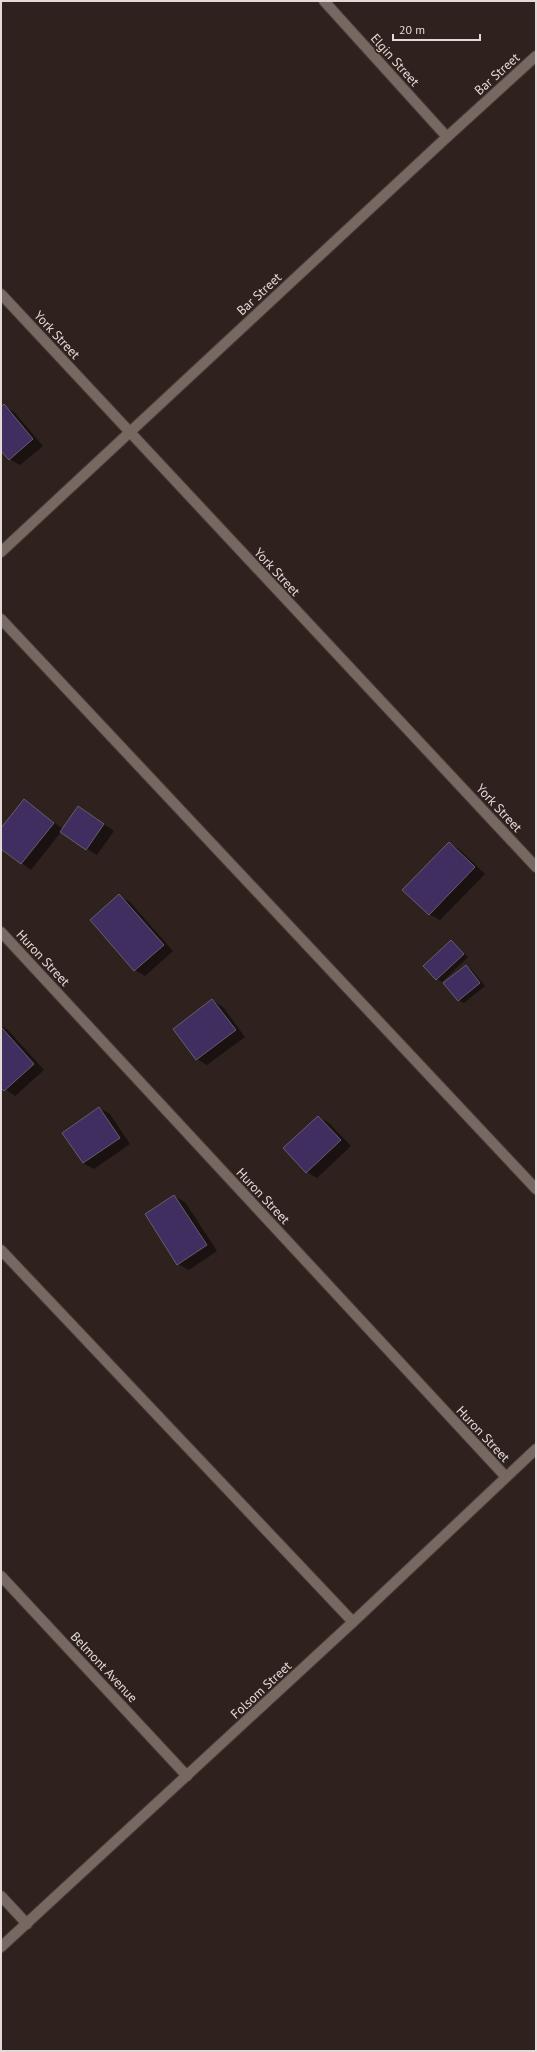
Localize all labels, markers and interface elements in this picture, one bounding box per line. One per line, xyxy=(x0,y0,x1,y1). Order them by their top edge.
scale bar xyxy=(393,16,480,42)
text: 20 m xyxy=(399,22,425,37)
street label: Elgin Street xyxy=(367,30,423,90)
street label: Bar Street xyxy=(471,49,524,99)
street label: Bar Street xyxy=(233,269,285,319)
street label: York Street xyxy=(30,307,84,363)
street label: York Street xyxy=(250,544,304,600)
street label: York Street xyxy=(472,780,526,836)
street label: Huron Street xyxy=(13,926,74,990)
street label: Huron Street xyxy=(233,1164,294,1228)
street label: Huron Street xyxy=(453,1402,514,1466)
street label: Belmont Avenue xyxy=(67,1628,141,1706)
street label: Folsom Street xyxy=(227,1657,295,1723)

